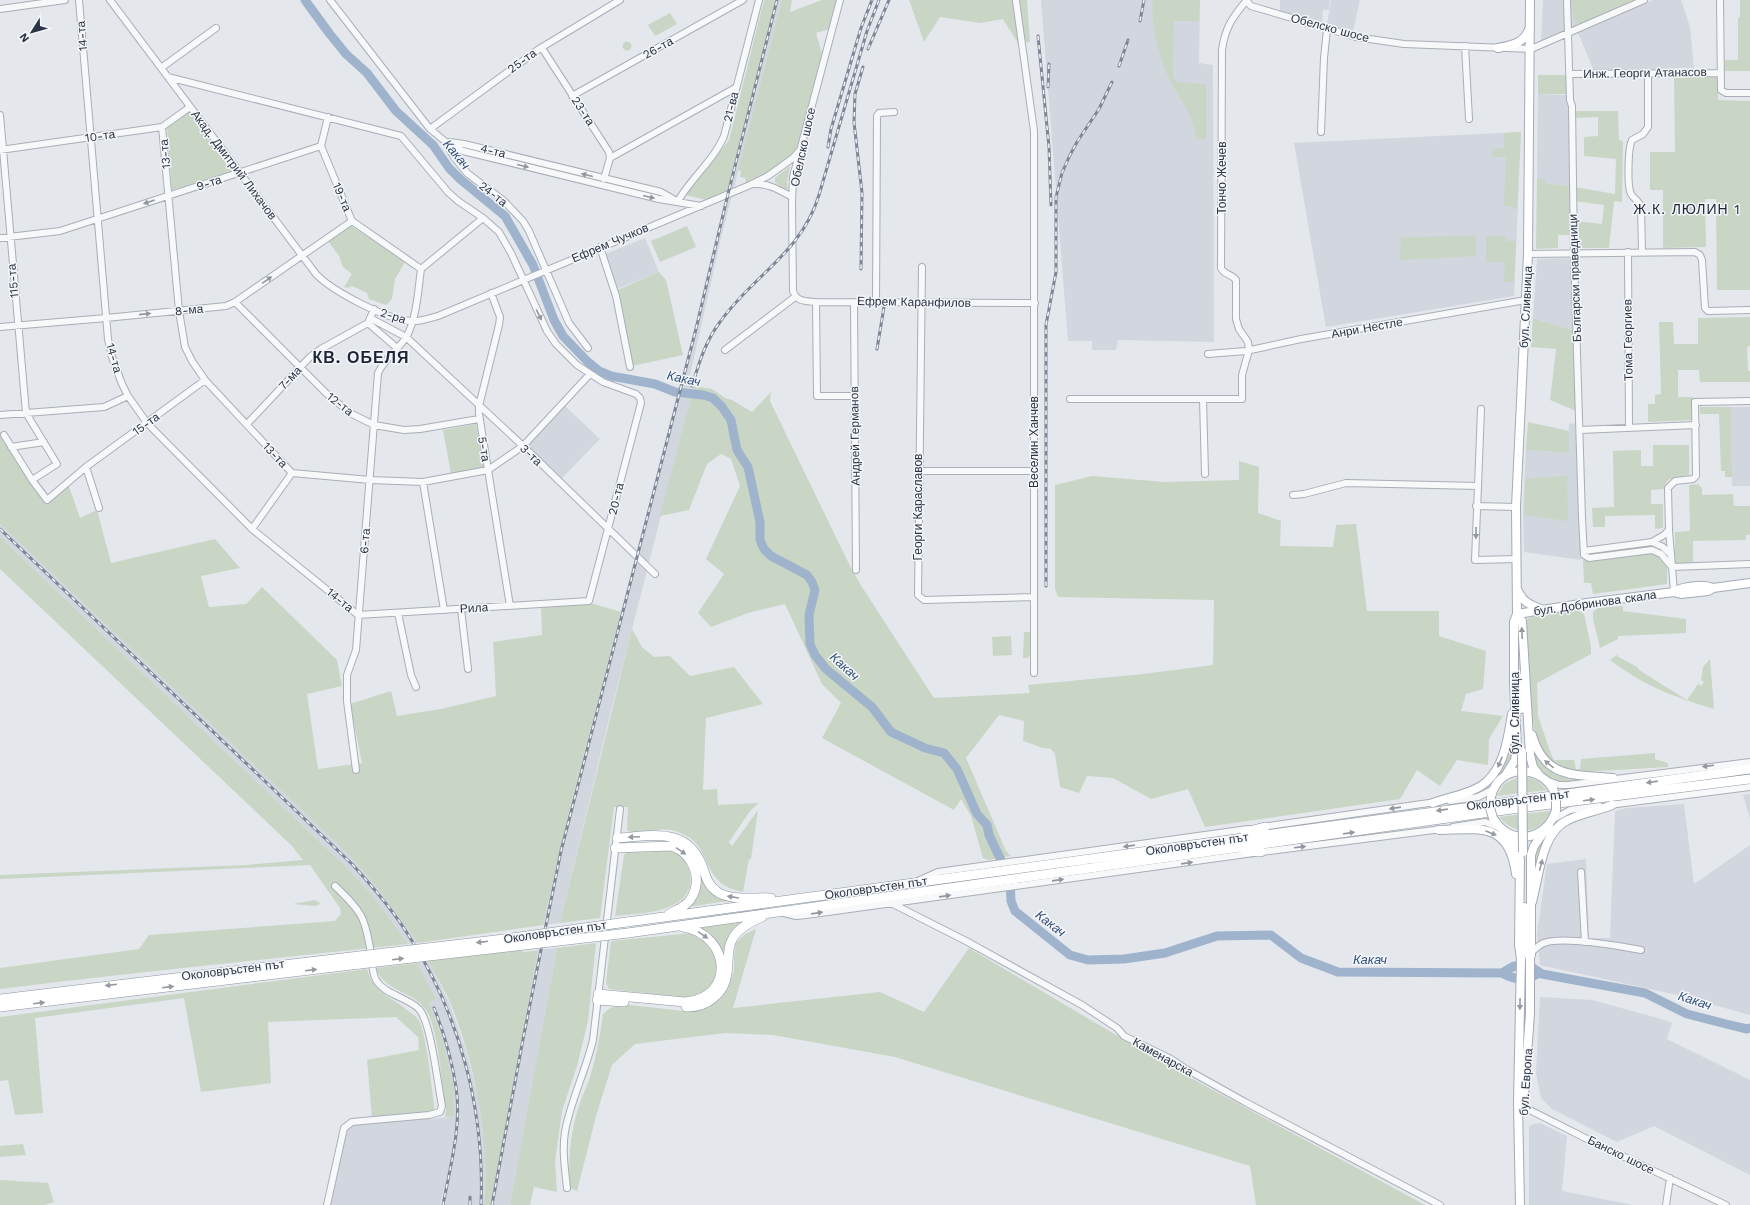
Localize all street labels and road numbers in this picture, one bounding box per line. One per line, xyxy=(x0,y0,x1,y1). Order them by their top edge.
street label: Обелско шосе xyxy=(1289,11,1371,45)
street label: 14-та xyxy=(74,20,90,52)
street label: 26-та xyxy=(640,34,676,62)
street label: 25-та xyxy=(505,46,539,76)
street label: Инж. Георги Атанасов xyxy=(1583,65,1707,81)
street label: 21-ва xyxy=(720,90,742,124)
street label: 23-та xyxy=(568,94,598,129)
street label: Обелско шосе xyxy=(788,106,818,188)
street label: Акад. Дмитрий Лихачов xyxy=(188,108,280,222)
street label: 10-та xyxy=(84,127,116,145)
street label: 13-та xyxy=(157,138,173,169)
street label: 4-та xyxy=(479,141,507,161)
street label: Тончо Жечев xyxy=(1215,141,1229,215)
street label: 9-та xyxy=(195,172,224,194)
street label: 24-та xyxy=(476,179,510,210)
street label: 19-та xyxy=(330,180,354,214)
street label: Български праведници xyxy=(1566,214,1584,342)
street label: Ефрем Чучков xyxy=(569,220,651,266)
street label: 115-та xyxy=(4,263,21,299)
street label: бул. Сливница xyxy=(1517,265,1535,348)
street label: Ефрем Каранфилов xyxy=(857,294,971,310)
street label: Тома Георгиев xyxy=(1620,299,1636,381)
street label: 8-ма xyxy=(174,302,204,318)
street label: 2-ра xyxy=(378,305,408,327)
street label: Анри Нестле xyxy=(1330,315,1404,341)
street label: 14-та xyxy=(103,342,125,375)
street label: 7-ма xyxy=(276,363,305,393)
street label: Андрей Германов xyxy=(847,386,863,486)
street label: 12-та xyxy=(324,389,356,419)
street label: Веселин Ханчев xyxy=(1027,396,1041,488)
street label: 15-та xyxy=(130,409,162,438)
street label: 5-та xyxy=(475,435,493,463)
street label: 13-та xyxy=(260,439,291,471)
street label: 3-та xyxy=(517,441,545,469)
street label: Георги Караславов xyxy=(911,454,925,560)
street label: 20-та xyxy=(605,481,627,517)
street label: 6-та xyxy=(357,527,373,554)
street label: 14-та xyxy=(324,585,356,615)
street label: бул. Добринова скала xyxy=(1533,587,1658,619)
street label: Рила xyxy=(459,600,489,616)
street label: бул. Сливница xyxy=(1508,672,1522,754)
street label: Околовръстен път xyxy=(1466,787,1571,813)
street label: Околовръстен път xyxy=(1145,830,1250,858)
street label: Околовръстен път xyxy=(824,874,929,902)
street label: Околовръстен път xyxy=(503,918,608,946)
street label: Околовръстен път xyxy=(181,957,286,983)
street label: Каменарска xyxy=(1130,1035,1196,1079)
street label: бул. Европа xyxy=(1517,1048,1535,1116)
street label: Банско шосе xyxy=(1585,1133,1657,1177)

